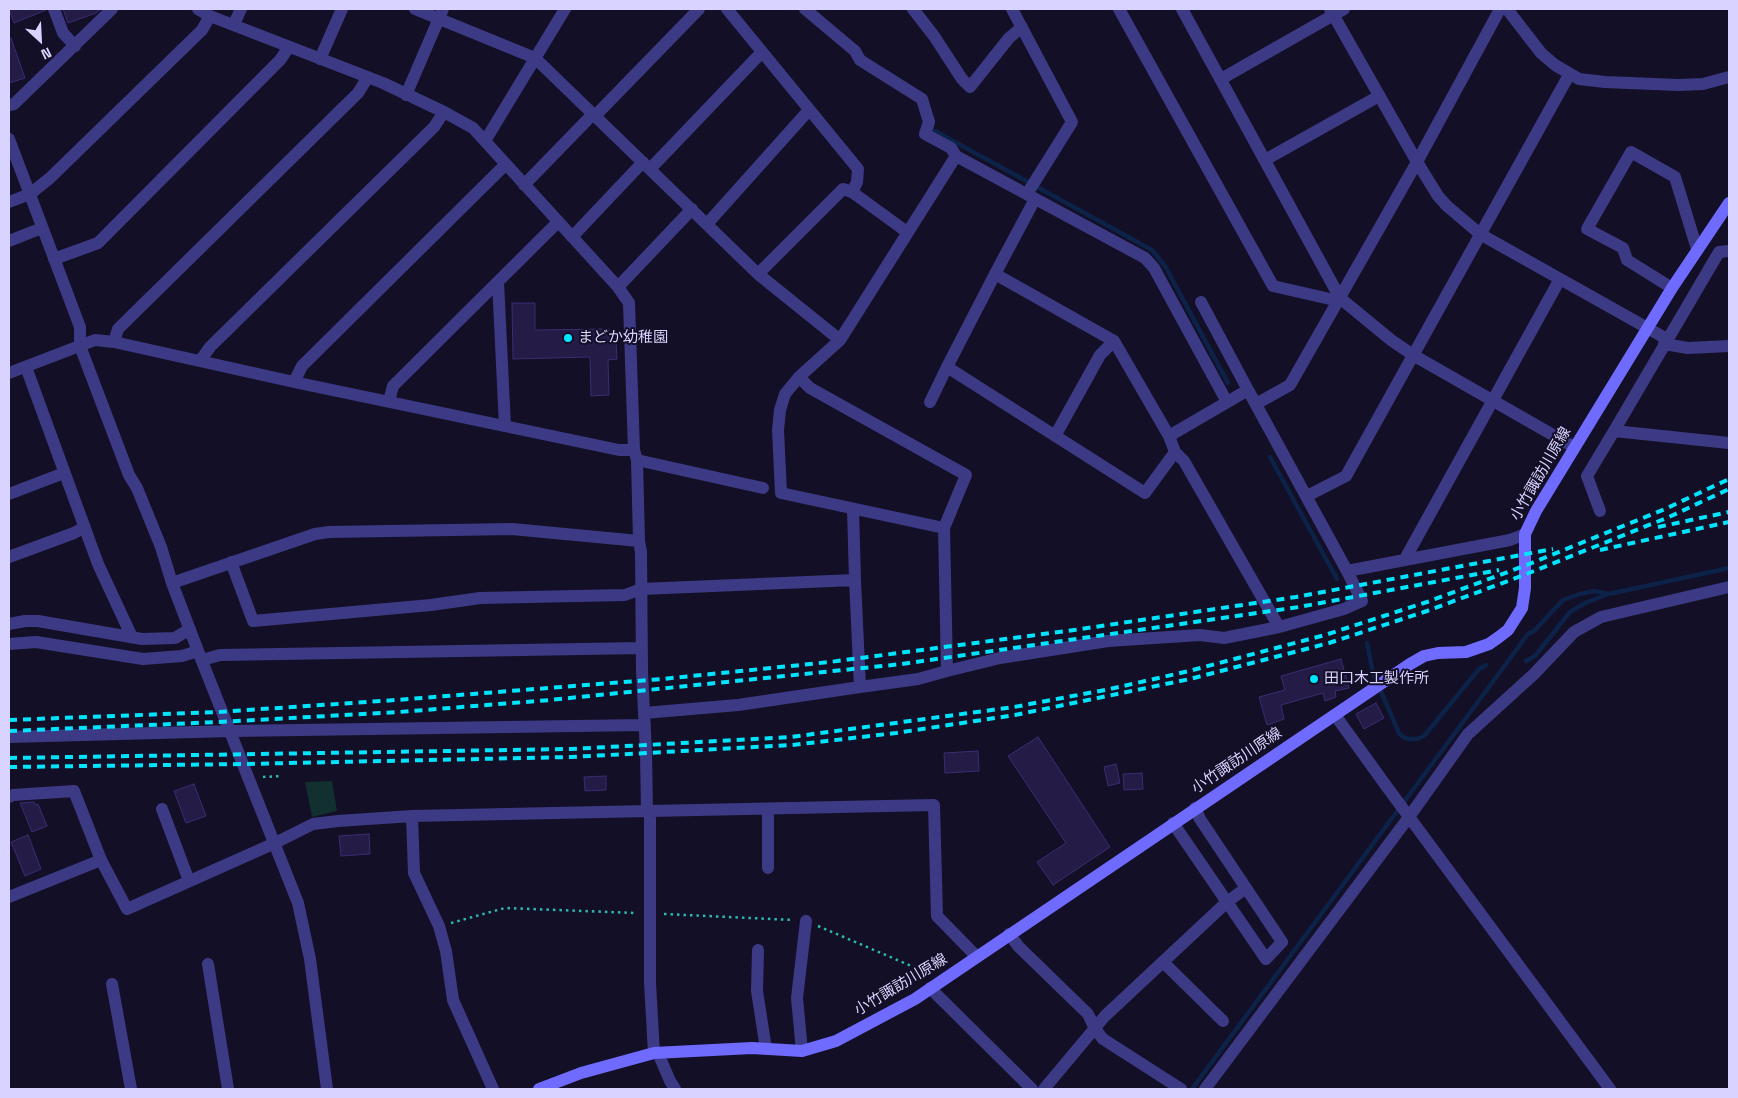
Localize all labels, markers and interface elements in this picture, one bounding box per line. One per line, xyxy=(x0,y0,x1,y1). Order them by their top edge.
north arrow xyxy=(15,15,65,65)
text: N xyxy=(38,43,54,64)
place label: まどか幼稚園 xyxy=(578,329,668,347)
marker: まどか幼稚園 xyxy=(562,332,574,344)
street label: 小竹諏訪川原線 xyxy=(1507,424,1575,524)
place label: 田口木工製作所 xyxy=(1324,670,1429,688)
marker: 田口木工製作所 xyxy=(1308,673,1320,685)
street label: 小竹諏訪川原線 xyxy=(1188,724,1286,798)
street label: 小竹諏訪川原線 xyxy=(851,950,951,1020)

